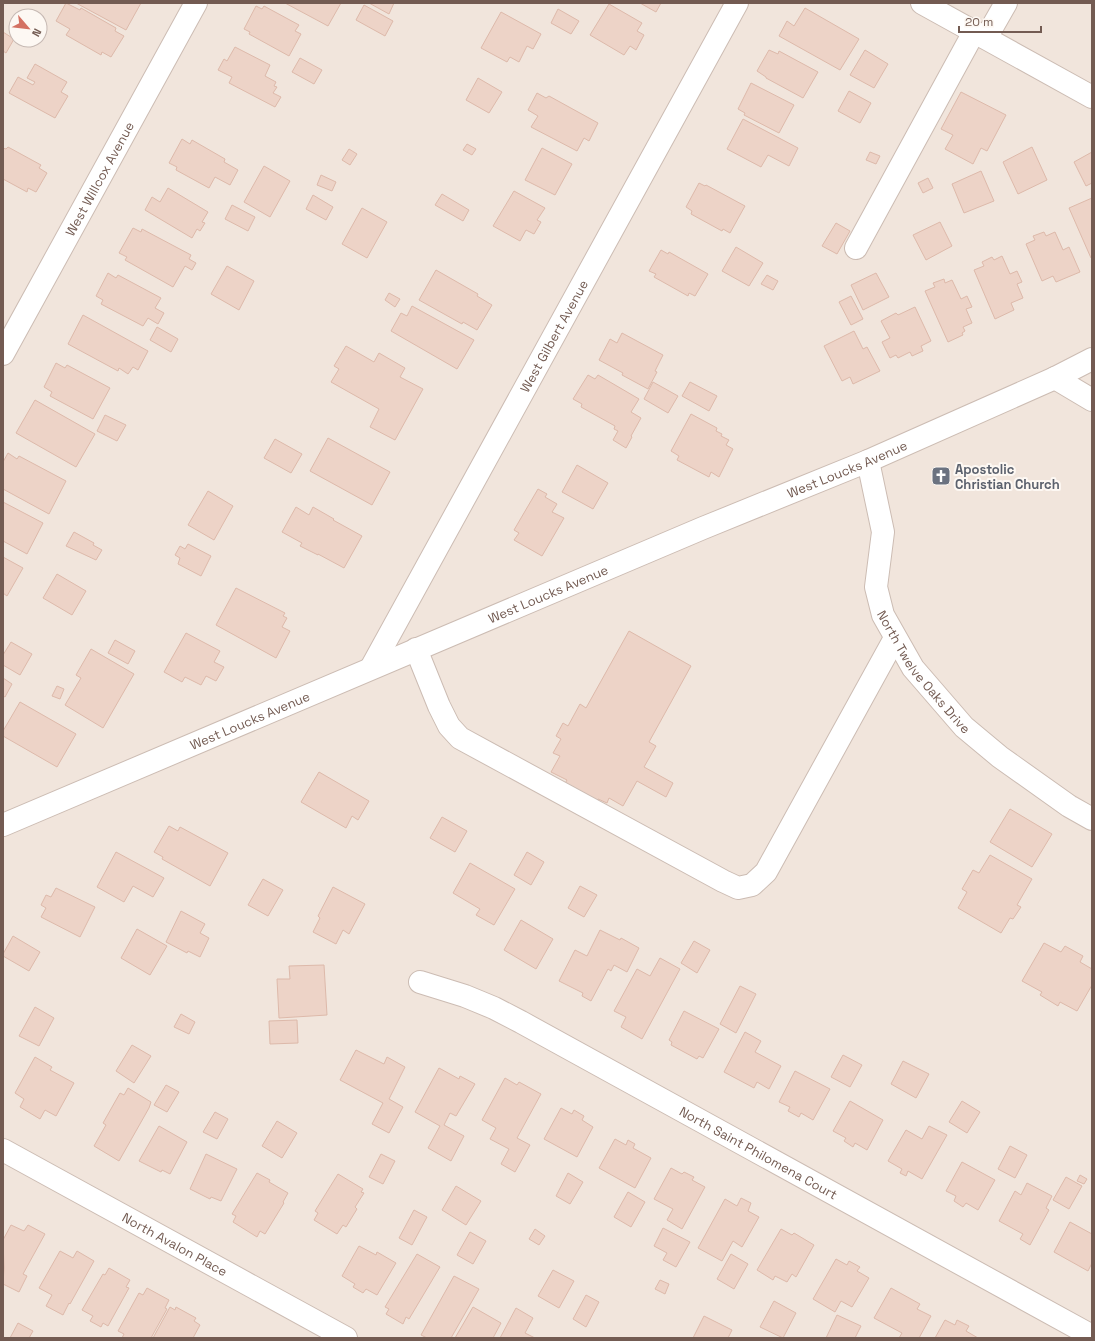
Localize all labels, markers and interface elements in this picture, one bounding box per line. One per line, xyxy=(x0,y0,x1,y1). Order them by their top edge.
north arrow xyxy=(8,8,48,48)
scale bar xyxy=(959,8,1041,34)
text: 20 m xyxy=(965,14,993,30)
text: N xyxy=(29,26,45,39)
street label: West Willcox Avenue xyxy=(62,119,138,239)
street label: West Gilbert Avenue xyxy=(516,277,592,396)
street label: West Loucks Avenue xyxy=(785,437,910,502)
place label: Apostolic Christian Church xyxy=(955,461,1060,493)
church icon: Apostolic Christian Church xyxy=(930,465,952,487)
street label: West Loucks Avenue xyxy=(486,561,611,627)
street label: North Twelve Oaks Drive xyxy=(873,607,973,737)
street label: West Loucks Avenue xyxy=(187,688,312,754)
street label: North Saint Philomena Court xyxy=(676,1103,840,1203)
street label: North Avalon Place xyxy=(119,1209,230,1280)

